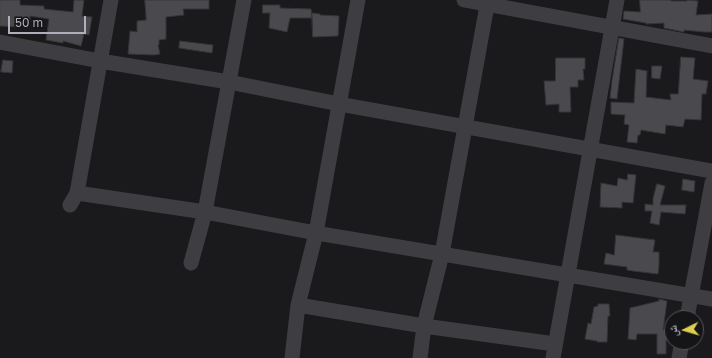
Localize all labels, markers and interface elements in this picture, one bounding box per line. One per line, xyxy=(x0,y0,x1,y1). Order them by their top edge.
scale bar xyxy=(10,8,88,34)
text: 50 m xyxy=(15,15,43,30)
north arrow xyxy=(664,310,704,350)
text: ش xyxy=(666,325,680,337)

